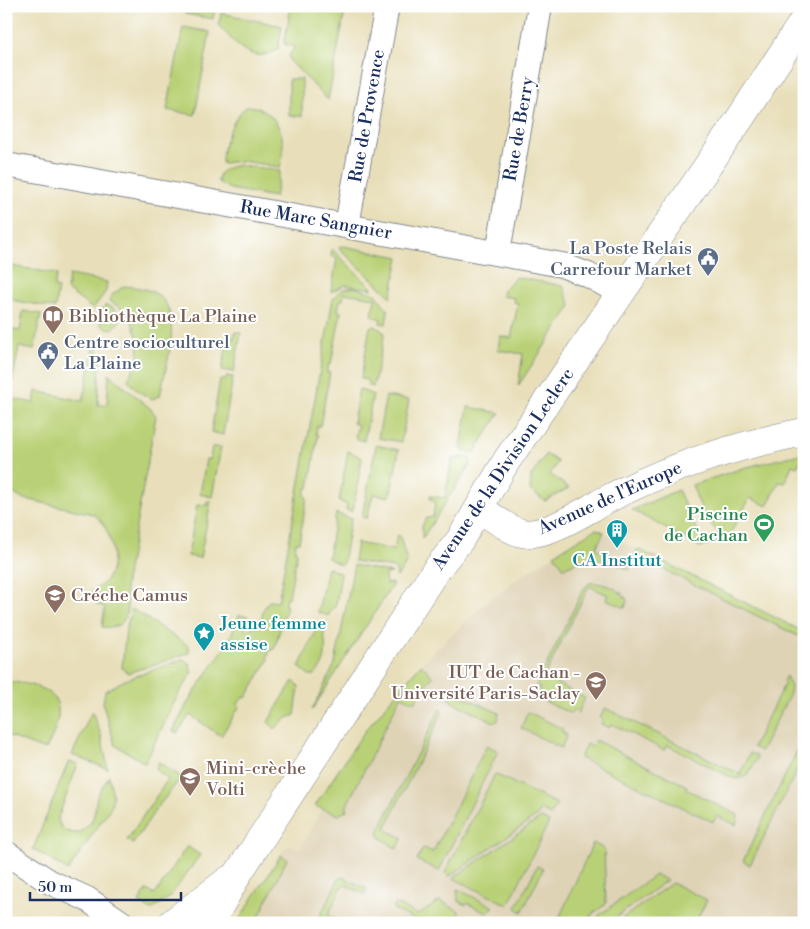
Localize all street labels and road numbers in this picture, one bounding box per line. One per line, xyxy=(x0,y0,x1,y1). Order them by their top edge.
street label: Rue de Provence xyxy=(344,48,390,184)
street label: Rue de Berry xyxy=(499,75,540,183)
street label: Rue Marc Sangnier xyxy=(238,195,394,245)
street label: Avenue de la Division Leclerc xyxy=(426,364,579,575)
street label: Avenue de l'Europe xyxy=(533,456,686,540)

